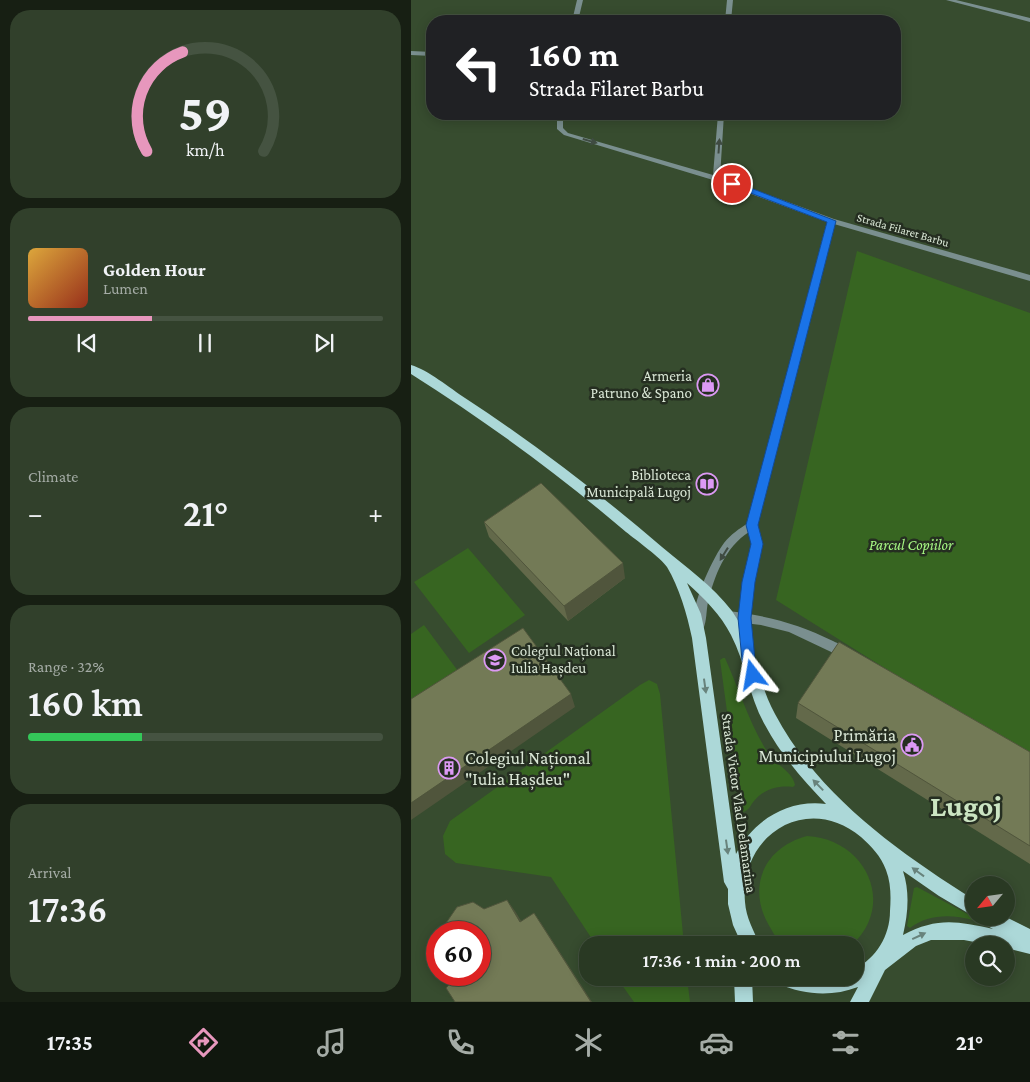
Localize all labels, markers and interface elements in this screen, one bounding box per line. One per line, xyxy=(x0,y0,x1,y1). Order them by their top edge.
icon: left xyxy=(446,35,511,100)
text: 160 m xyxy=(529,35,619,74)
text: Strada Filaret Barbu xyxy=(529,76,704,101)
text: 59 xyxy=(179,83,232,141)
one-way arrow xyxy=(715,137,723,153)
one-way arrow xyxy=(583,138,598,146)
text: km/h xyxy=(186,140,225,160)
pin xyxy=(711,163,753,205)
icon: arrive xyxy=(718,170,746,198)
street label: Strada Filaret Barbu xyxy=(855,210,951,250)
text: Golden Hour xyxy=(103,259,206,280)
text: Lumen xyxy=(103,280,148,297)
icon: previous xyxy=(73,329,101,357)
icon: pause xyxy=(191,329,219,357)
icon: next xyxy=(310,329,338,357)
place label: Armeria Patruno & Spano xyxy=(591,368,692,402)
shop icon: Armeria Patruno & Spano xyxy=(696,373,720,397)
place label: Biblioteca Municipală Lugoj xyxy=(586,467,691,501)
text: Climate xyxy=(28,468,78,485)
library icon: Biblioteca Municipală Lugoj xyxy=(695,472,719,496)
text: 21° xyxy=(183,492,228,534)
text: − xyxy=(28,498,43,529)
text: + xyxy=(368,498,383,529)
park label: Parcul Copiilor xyxy=(869,537,954,554)
one-way arrow xyxy=(719,547,728,561)
place label: Colegiul Național Iulia Hașdeu xyxy=(511,643,616,678)
school or university icon: Colegiul Național Iulia Hașdeu xyxy=(483,648,507,672)
position arrow xyxy=(726,648,778,700)
text: Range · 32% xyxy=(28,658,104,675)
one-way arrow xyxy=(701,679,709,695)
text: 160 km xyxy=(28,682,143,724)
street label: Strada Victor Vlad Delamarina xyxy=(718,712,760,894)
place label: Primăria Municipiului Lugoj xyxy=(759,725,896,767)
public building icon: Primăria Municipiului Lugoj xyxy=(900,733,924,757)
place label: Colegiul Național "Iulia Hașdeu" xyxy=(465,748,591,791)
building icon: Colegiul Național "Iulia Hașdeu" xyxy=(437,756,461,780)
one-way arrow xyxy=(813,779,825,791)
district label: Lugoj xyxy=(930,789,1002,823)
one-way arrow xyxy=(723,840,731,856)
text: Arrival xyxy=(28,864,72,881)
one-way arrow xyxy=(911,867,925,877)
north arrow xyxy=(965,876,1015,926)
map controls xyxy=(965,876,1015,986)
text: 17:36 xyxy=(28,888,107,930)
speed limit sign: 60 xyxy=(426,921,491,986)
one-way arrow xyxy=(912,932,926,940)
button: search xyxy=(965,936,1015,986)
text: 17:36 · 1 min · 200 m xyxy=(642,950,801,971)
icon: directions xyxy=(186,1025,221,1060)
icon: music xyxy=(314,1025,349,1060)
icon: phone xyxy=(443,1025,478,1060)
icon: climate xyxy=(571,1025,606,1060)
icon: car xyxy=(699,1025,734,1060)
icon: filters xyxy=(828,1025,863,1060)
text: 17:35 xyxy=(47,1030,93,1055)
text: 21° xyxy=(956,1030,983,1055)

